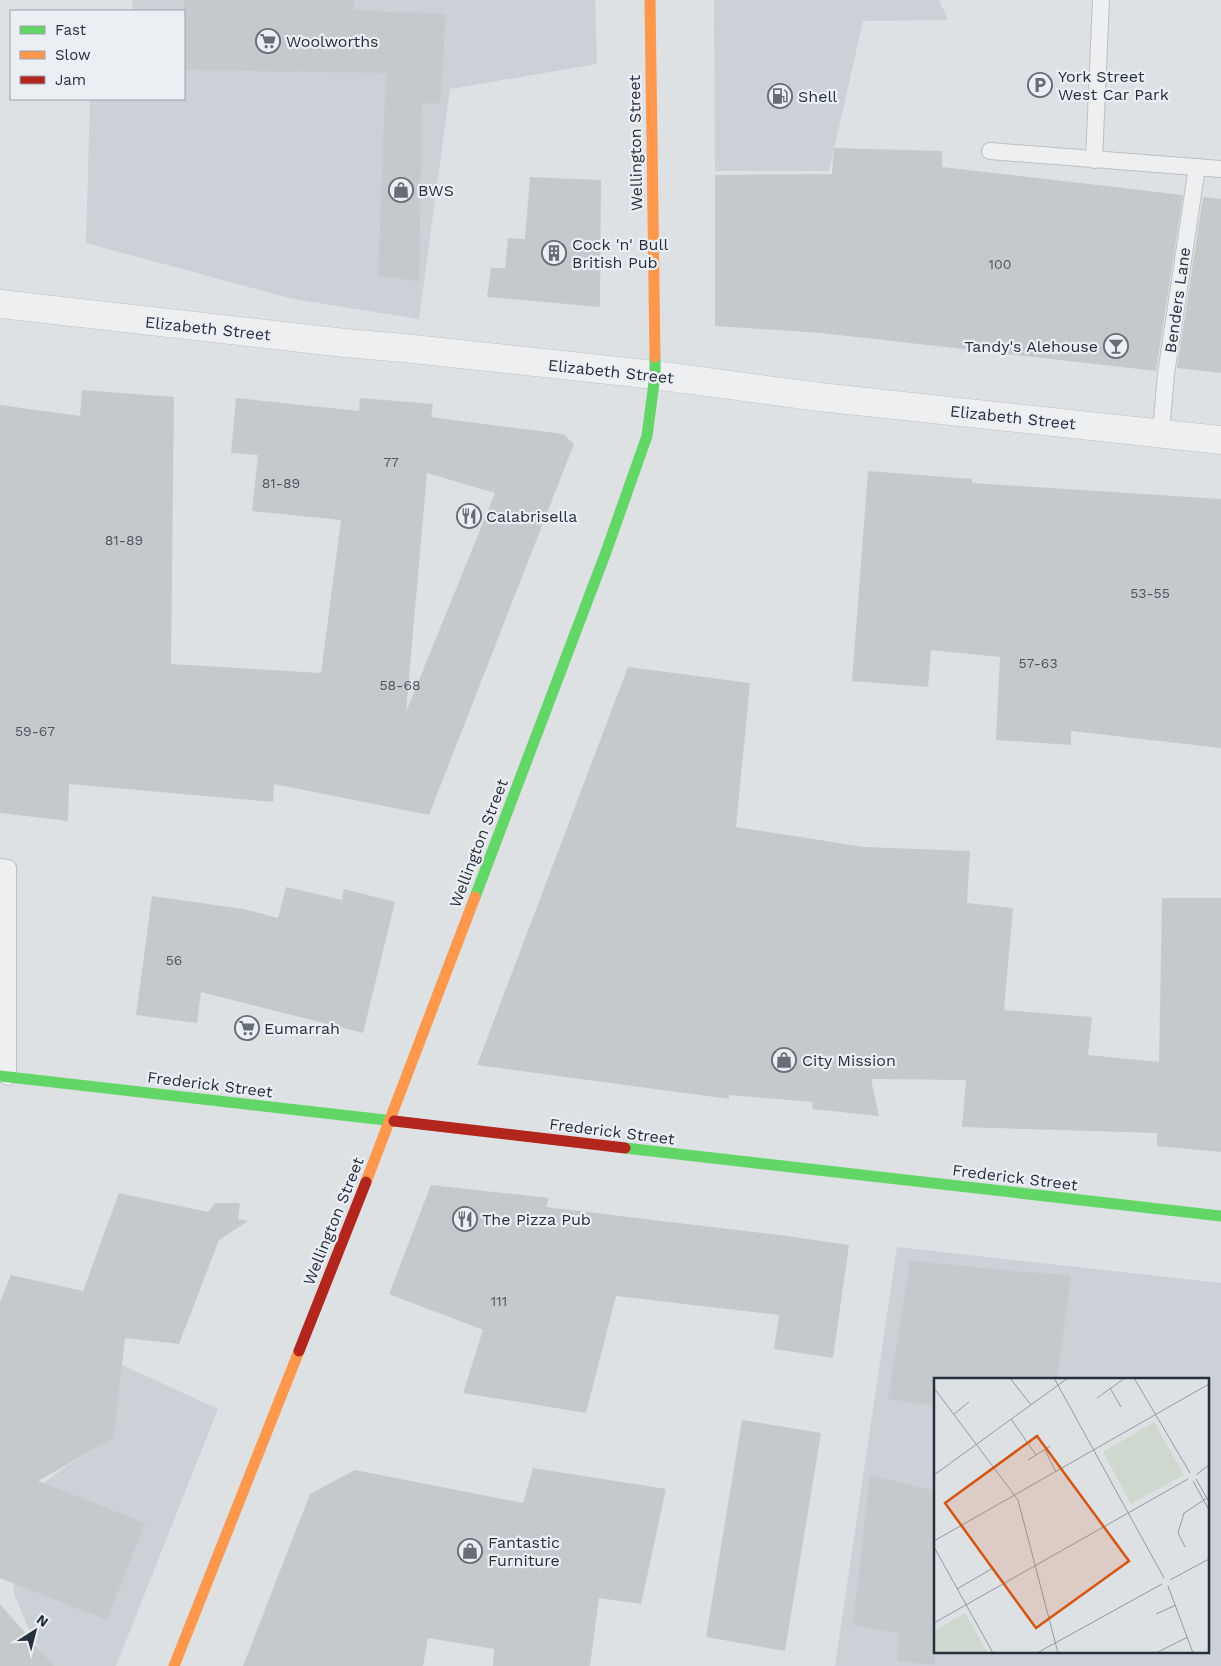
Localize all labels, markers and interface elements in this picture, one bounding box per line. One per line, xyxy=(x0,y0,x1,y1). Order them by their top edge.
legend xyxy=(10,10,185,100)
text: Fast xyxy=(55,21,87,39)
supermarket icon: Woolworths xyxy=(255,28,281,54)
place label: Woolworths xyxy=(286,32,378,51)
text: Slow xyxy=(55,46,91,64)
place label: York Street West Car Park xyxy=(1058,67,1169,104)
text: Jam xyxy=(55,71,86,89)
parking icon: York Street West Car Park xyxy=(1027,72,1053,98)
street label: Wellington Street xyxy=(625,74,646,211)
fuel station icon: Shell xyxy=(767,83,793,109)
place label: Shell xyxy=(798,87,837,106)
shop icon: BWS xyxy=(388,177,414,203)
place label: BWS xyxy=(418,181,454,200)
place label: Cock 'n' Bull British Pub xyxy=(572,235,668,272)
building icon: Cock 'n' Bull British Pub xyxy=(541,240,567,266)
street label: Benders Lane xyxy=(1161,246,1194,354)
house number: 100 xyxy=(989,256,1011,272)
street label: Elizabeth Street xyxy=(144,312,272,345)
bar icon: Tandy's Alehouse xyxy=(1103,333,1129,359)
place label: Tandy's Alehouse xyxy=(964,337,1098,356)
street label: Elizabeth Street xyxy=(547,355,675,388)
street label: Elizabeth Street xyxy=(949,401,1077,434)
house number: 77 xyxy=(383,454,399,470)
house number: 81-89 xyxy=(262,475,300,491)
restaurant icon: Calabrisella xyxy=(456,503,482,529)
place label: Calabrisella xyxy=(486,507,577,526)
house number: 81-89 xyxy=(105,532,143,548)
house number: 53-55 xyxy=(1130,585,1170,601)
house number: 57-63 xyxy=(1018,655,1058,671)
house number: 58-68 xyxy=(379,677,421,693)
house number: 59-67 xyxy=(15,723,55,739)
street label: Wellington Street xyxy=(445,776,512,910)
house number: 56 xyxy=(166,952,182,968)
supermarket icon: Eumarrah xyxy=(234,1015,260,1041)
place label: Eumarrah xyxy=(264,1019,340,1038)
shop icon: City Mission xyxy=(771,1047,797,1073)
place label: City Mission xyxy=(802,1051,896,1070)
street label: Frederick Street xyxy=(146,1067,274,1102)
street label: Frederick Street xyxy=(548,1114,676,1149)
street label: Wellington Street xyxy=(299,1154,368,1288)
street label: Frederick Street xyxy=(951,1160,1079,1195)
restaurant icon: The Pizza Pub xyxy=(452,1206,478,1232)
place label: The Pizza Pub xyxy=(482,1210,591,1229)
house number: 111 xyxy=(491,1293,507,1309)
inset map xyxy=(934,1378,1208,1654)
place label: Fantastic Furniture xyxy=(488,1533,560,1570)
shop icon: Fantastic Furniture xyxy=(457,1538,483,1564)
north arrow xyxy=(10,1606,60,1656)
text: N xyxy=(34,1611,52,1630)

